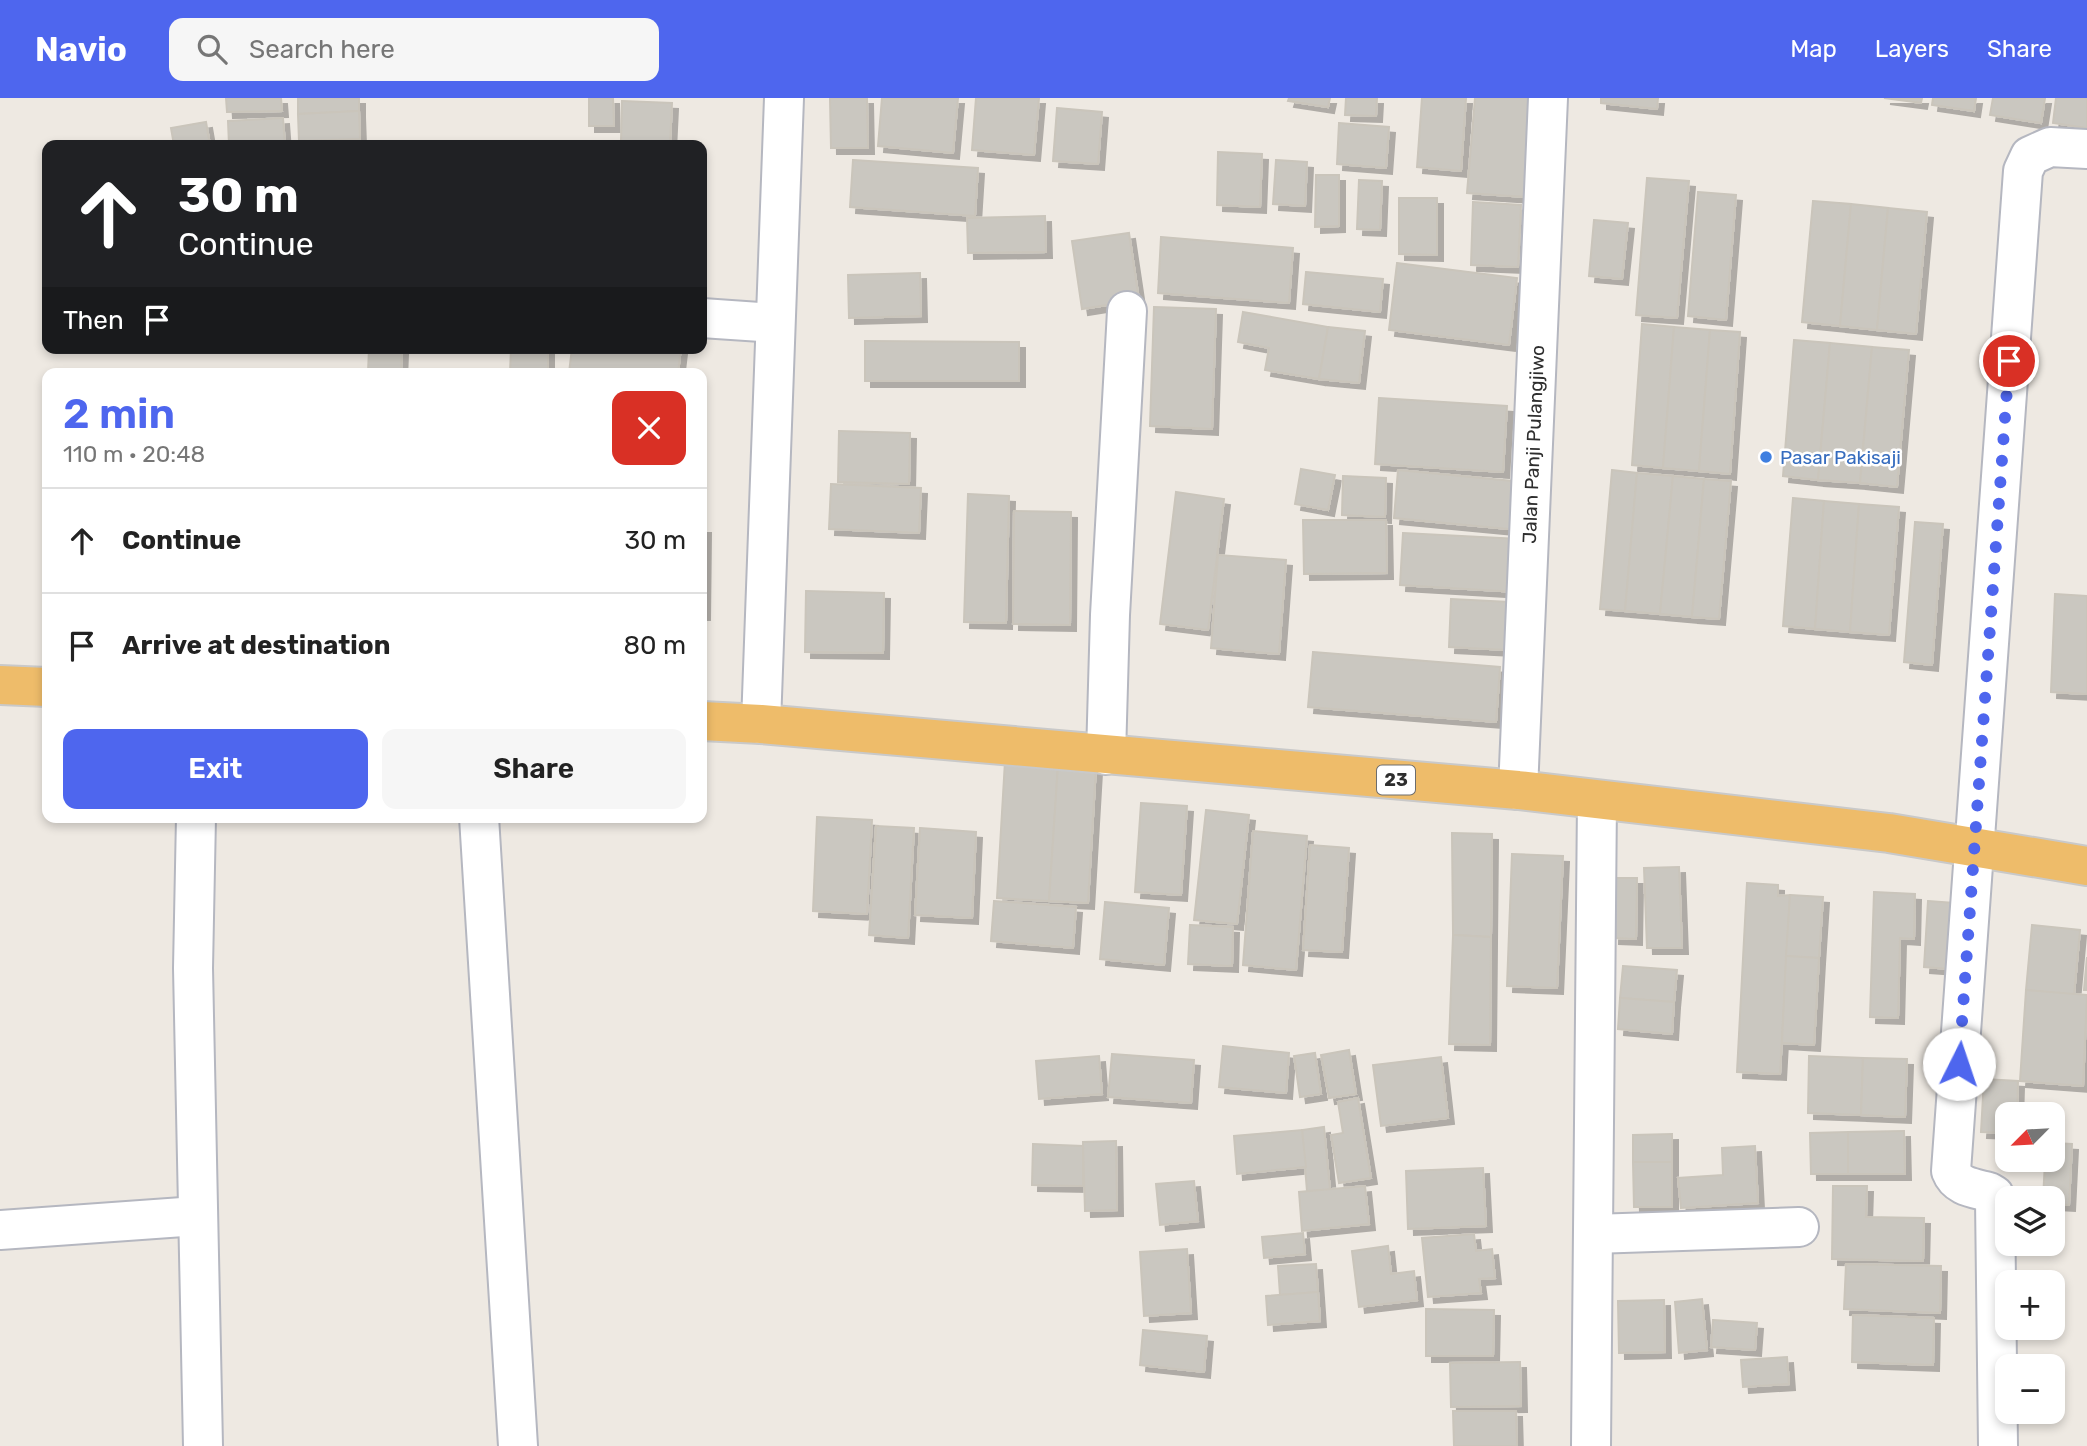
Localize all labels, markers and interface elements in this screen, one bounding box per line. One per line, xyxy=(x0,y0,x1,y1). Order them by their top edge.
search box xyxy=(169,18,659,81)
text: Navio xyxy=(35,30,127,69)
icon: search xyxy=(193,30,231,68)
text: Search here xyxy=(249,34,395,65)
text: Map xyxy=(1790,35,1837,63)
text: Layers xyxy=(1875,35,1949,63)
text: Share xyxy=(1987,35,2052,63)
text: 30 m xyxy=(178,166,299,224)
icon: ahead xyxy=(63,168,154,259)
text: Continue xyxy=(178,225,314,263)
icon: arrive xyxy=(138,301,176,339)
text: Then xyxy=(63,305,124,336)
pin xyxy=(1979,331,2039,391)
icon: arrive xyxy=(1990,342,2028,380)
street label: Jalan Panji Pulangjiwo xyxy=(1518,344,1549,544)
text: 2 min xyxy=(63,389,175,439)
button: close xyxy=(612,391,686,465)
text: 110 m · 20:48 xyxy=(63,440,205,468)
place label: Pasar Pakisaji xyxy=(1780,446,1901,469)
marker: Pasar Pakisaji xyxy=(1758,449,1774,465)
icon: ahead xyxy=(63,522,101,560)
text: Continue xyxy=(122,525,241,556)
text: 30 m xyxy=(624,525,686,556)
icon: arrive xyxy=(63,627,101,665)
text: Arrive at destination xyxy=(122,630,390,661)
text: 80 m xyxy=(623,630,686,661)
button: Exit xyxy=(63,729,368,809)
button: Share xyxy=(382,729,686,809)
road number: 23 xyxy=(1377,766,1415,794)
position arrow xyxy=(1922,1027,1996,1101)
north arrow xyxy=(1995,1102,2065,1172)
map controls xyxy=(1995,1102,2065,1424)
button: layers xyxy=(1995,1186,2065,1256)
button: + xyxy=(1995,1270,2065,1340)
button: − xyxy=(1995,1354,2065,1424)

